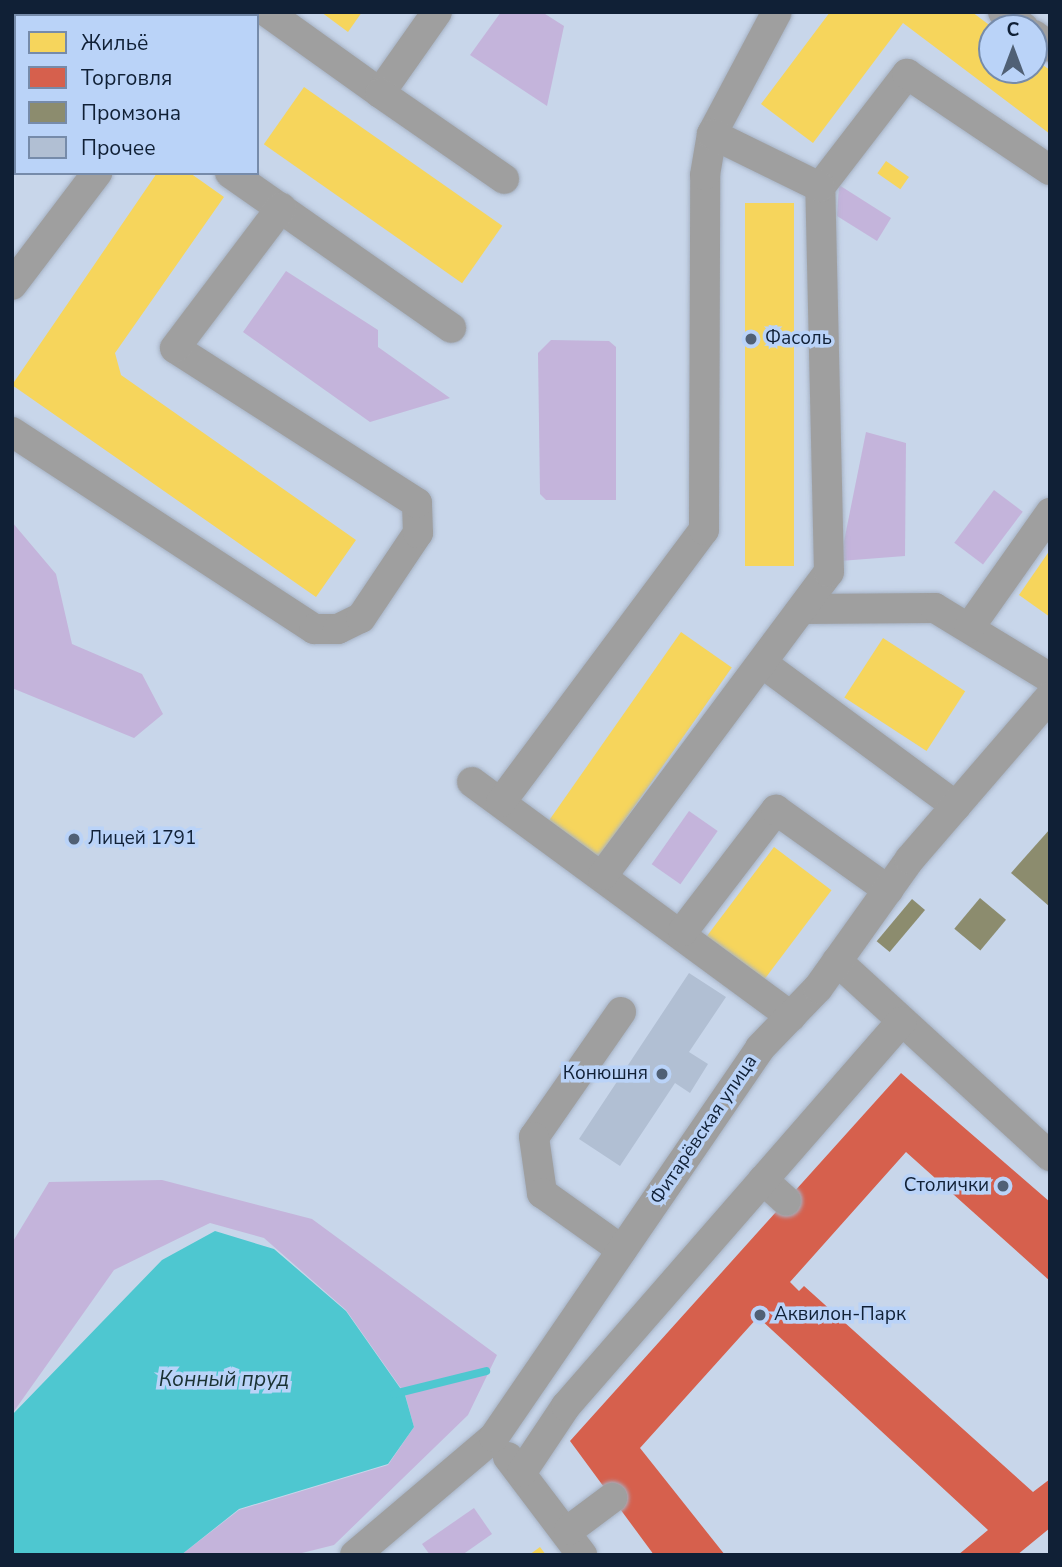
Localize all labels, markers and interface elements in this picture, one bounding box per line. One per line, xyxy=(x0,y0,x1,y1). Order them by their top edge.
legend xyxy=(14,14,259,175)
north arrow xyxy=(978,14,1048,84)
text: С xyxy=(1007,17,1019,43)
text: Жильё xyxy=(81,29,148,57)
text: Торговля xyxy=(81,64,172,92)
text: Промзона xyxy=(81,99,181,127)
text: Прочее xyxy=(81,134,156,162)
place label: Фасоль xyxy=(765,328,832,350)
marker: Фасоль xyxy=(743,331,759,347)
place label: Лицей 1791 xyxy=(88,828,196,850)
marker: Лицей 1791 xyxy=(66,831,82,847)
street label: Фитарёвская улица xyxy=(646,1051,762,1209)
place label: Конюшня xyxy=(563,1063,648,1085)
marker: Конюшня xyxy=(654,1066,670,1082)
place label: Столички xyxy=(904,1175,989,1197)
marker: Столички xyxy=(995,1178,1011,1194)
place label: Аквилон-Парк xyxy=(774,1304,906,1326)
marker: Аквилон-Парк xyxy=(752,1307,768,1323)
water label: Конный пруд xyxy=(159,1366,289,1392)

